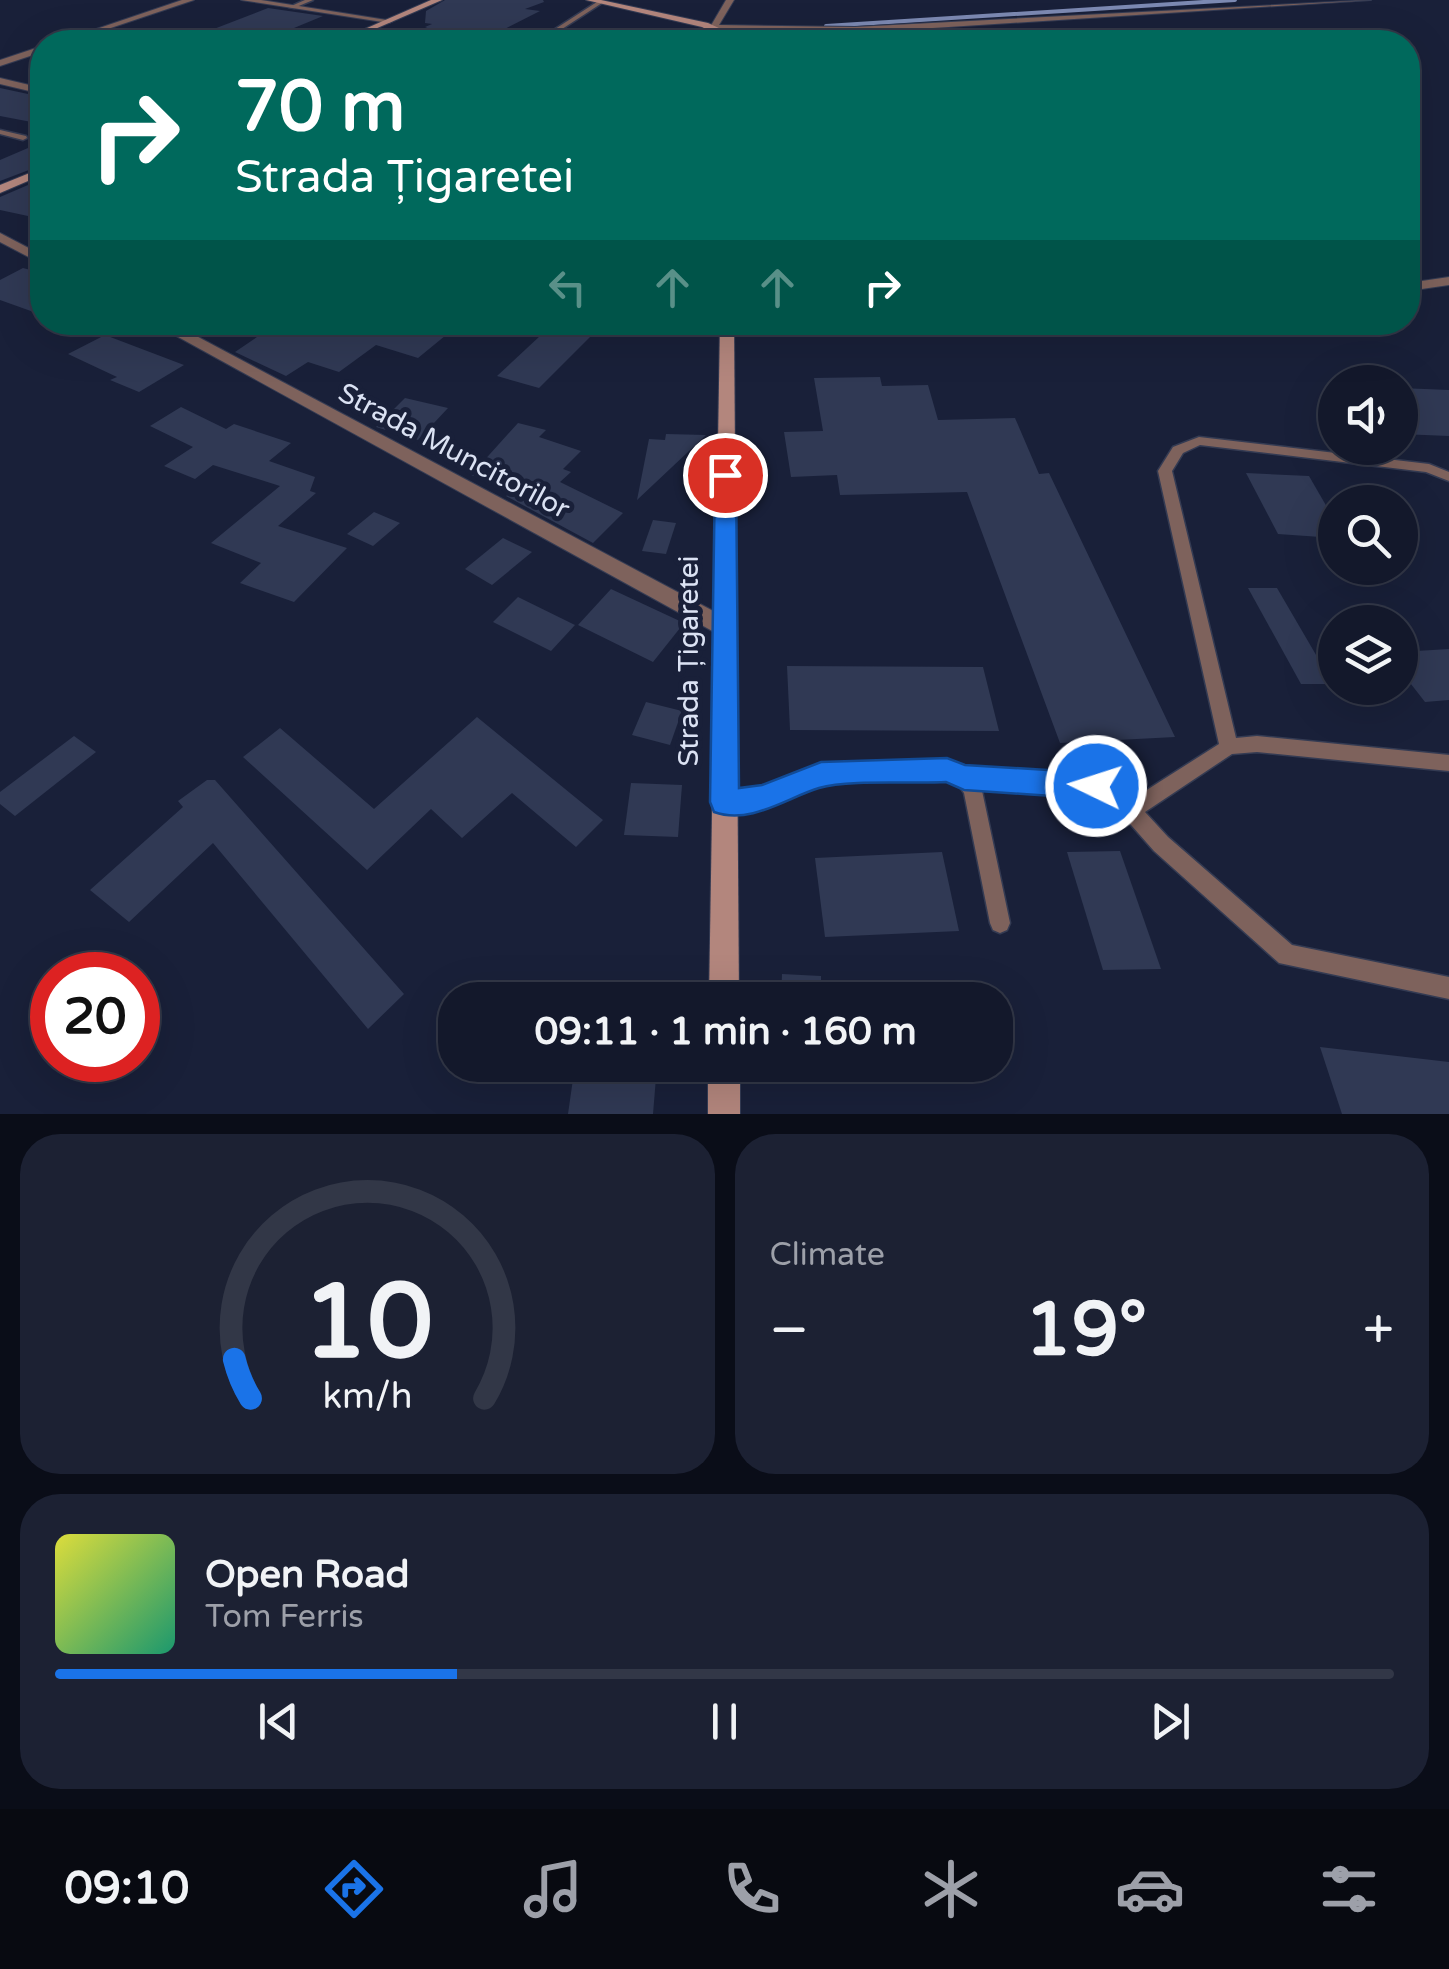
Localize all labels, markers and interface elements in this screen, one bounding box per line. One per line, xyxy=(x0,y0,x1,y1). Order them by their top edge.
text: 70 m xyxy=(235,66,405,150)
icon: right xyxy=(70,70,200,200)
text: Strada Țigaretei xyxy=(235,151,574,205)
icon: left xyxy=(540,260,595,315)
icon: ahead xyxy=(645,260,700,315)
icon: ahead xyxy=(750,260,805,315)
icon: right xyxy=(855,260,910,315)
map controls xyxy=(1318,365,1418,705)
button: sound xyxy=(1318,365,1418,465)
street label: Strada Muncitorilor xyxy=(333,376,576,526)
pin xyxy=(683,433,768,518)
icon: arrive xyxy=(698,448,753,503)
button: search xyxy=(1318,485,1418,585)
street label: Strada Țigaretei xyxy=(672,555,706,767)
button: layers xyxy=(1318,605,1418,705)
position arrow xyxy=(1044,734,1148,838)
speed limit sign: 20 xyxy=(30,952,160,1082)
text: 09:11 · 1 min · 160 m xyxy=(534,1009,917,1055)
text: Climate xyxy=(770,1236,885,1274)
text: 10 xyxy=(302,1261,433,1386)
text: 19° xyxy=(1025,1285,1147,1375)
text: − xyxy=(770,1298,809,1364)
text: + xyxy=(1363,1298,1394,1364)
text: km/h xyxy=(322,1375,412,1418)
text: Open Road xyxy=(205,1552,410,1598)
text: Tom Ferris xyxy=(205,1598,364,1636)
icon: previous xyxy=(251,1694,306,1749)
icon: pause xyxy=(697,1694,752,1749)
icon: next xyxy=(1143,1694,1198,1749)
icon: directions xyxy=(319,1854,389,1924)
icon: music xyxy=(518,1854,588,1924)
icon: phone xyxy=(717,1854,787,1924)
icon: climate xyxy=(916,1854,986,1924)
icon: car xyxy=(1115,1854,1185,1924)
icon: filters xyxy=(1314,1854,1384,1924)
text: 09:10 xyxy=(65,1862,189,1916)

